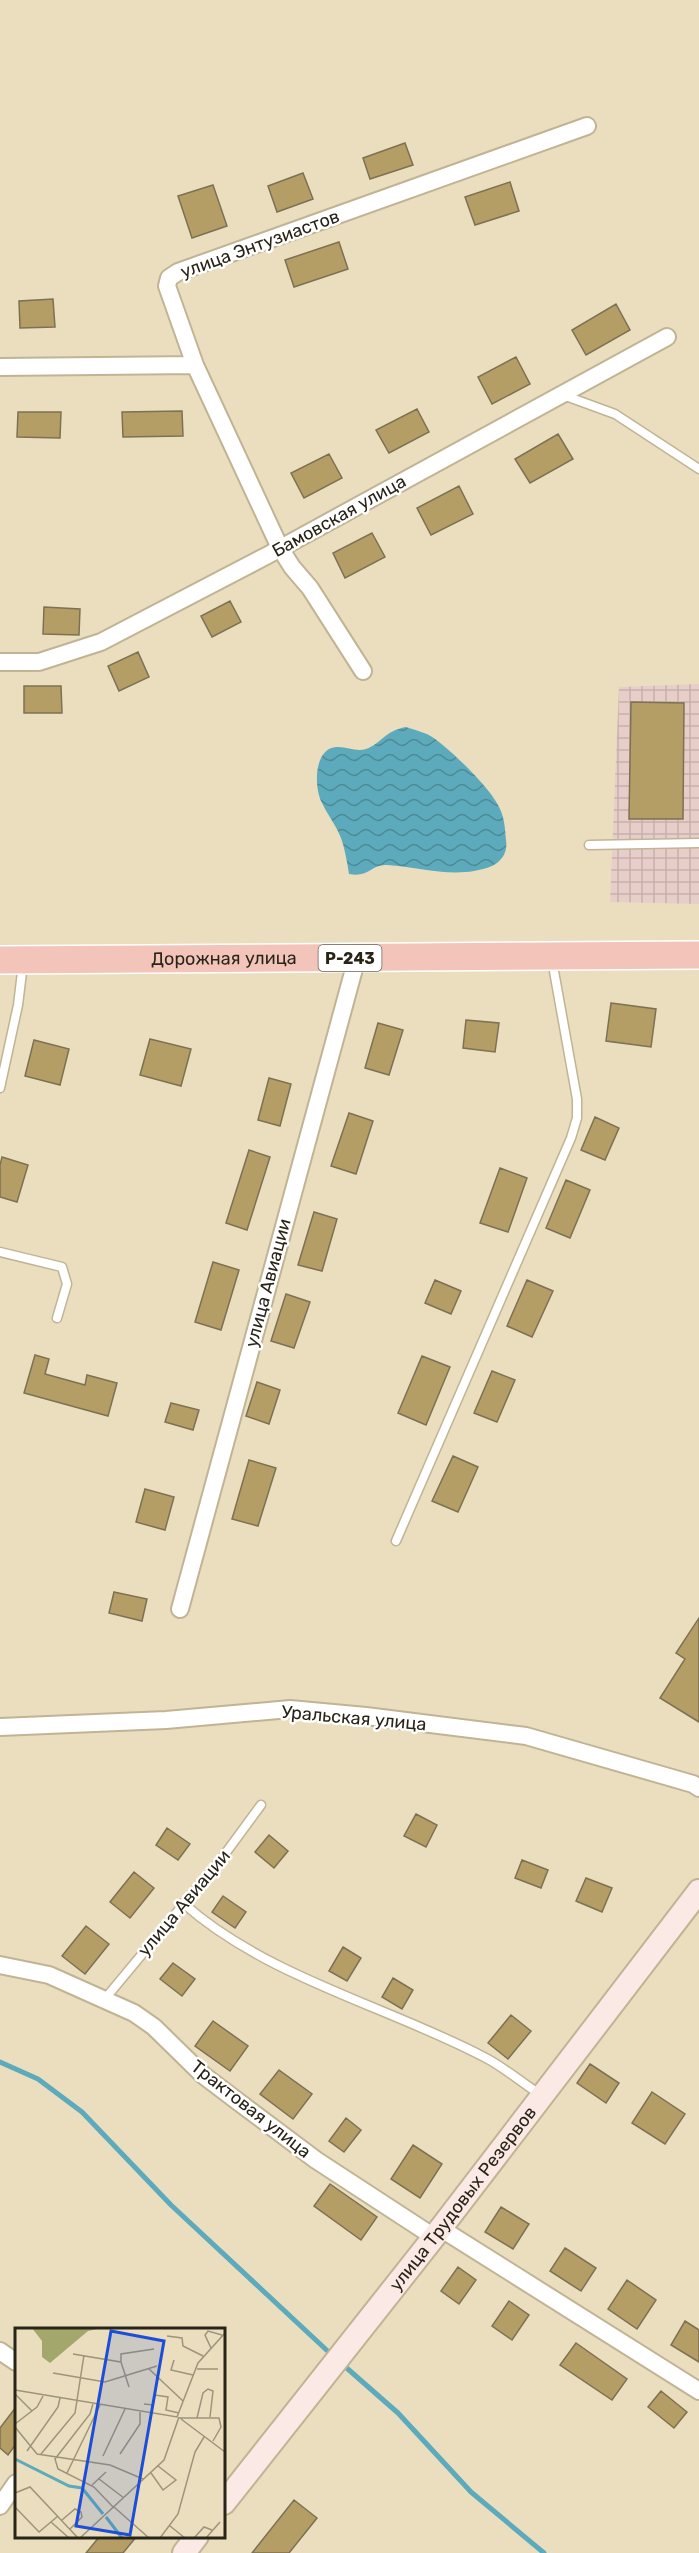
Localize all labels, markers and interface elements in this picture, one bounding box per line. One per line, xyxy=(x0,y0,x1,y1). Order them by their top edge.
street label: улица Энтузиастов xyxy=(178,205,342,283)
street label: Бамовская улица xyxy=(268,470,410,562)
road number: Р-243 xyxy=(318,945,382,971)
street label: Дорожная улица xyxy=(151,947,297,970)
street label: улица Авиации xyxy=(240,1216,296,1350)
street label: Уральская улица xyxy=(281,1701,427,1735)
street label: улица Авиации xyxy=(133,1845,235,1961)
street label: Трактовая улица xyxy=(187,2055,315,2163)
street label: улица Трудовых Резервов xyxy=(385,2102,541,2295)
inset map xyxy=(15,2328,225,2538)

